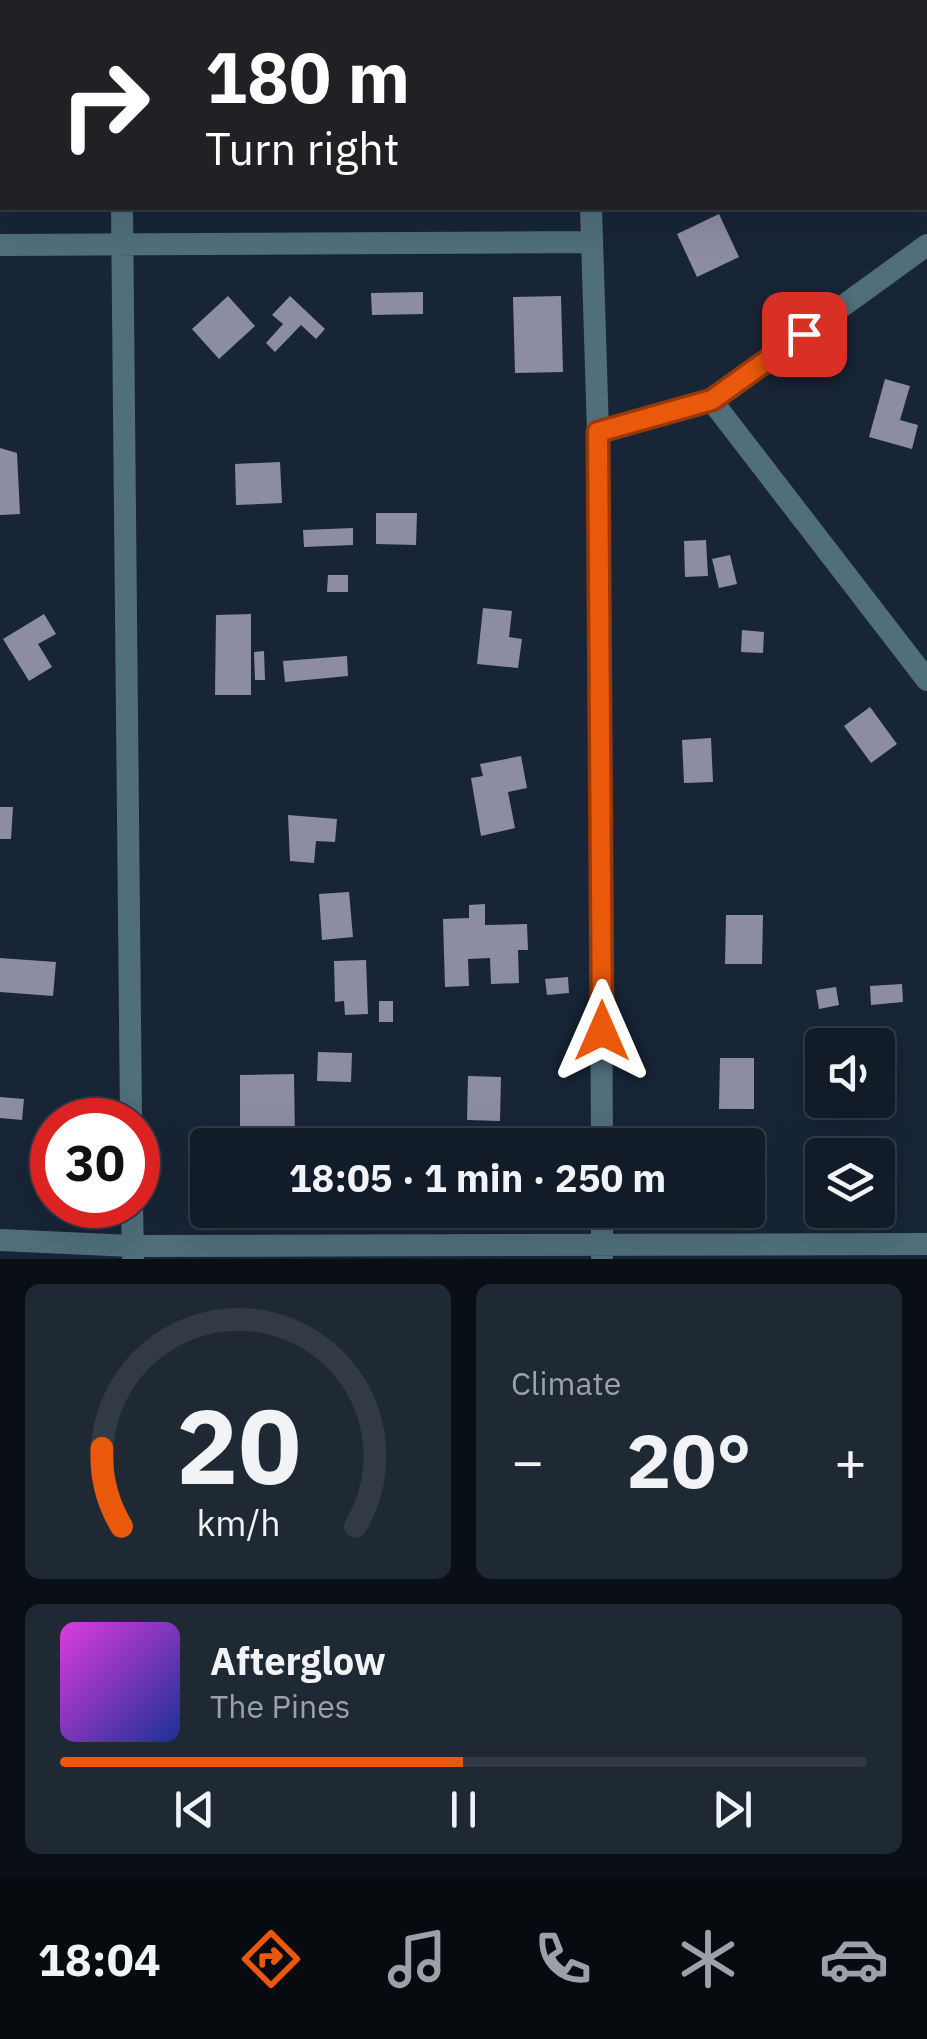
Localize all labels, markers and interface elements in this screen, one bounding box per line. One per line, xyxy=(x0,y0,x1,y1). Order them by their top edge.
text: 180 m xyxy=(205,31,410,122)
icon: right xyxy=(40,40,170,170)
text: Turn right xyxy=(205,119,400,177)
pin xyxy=(762,292,847,377)
icon: arrive xyxy=(777,307,832,362)
position arrow xyxy=(550,979,654,1083)
map controls xyxy=(805,1028,895,1228)
button: sound xyxy=(805,1028,895,1118)
speed limit sign: 30 xyxy=(30,1098,160,1228)
button: layers xyxy=(805,1138,895,1228)
text: 18:05 · 1 min · 250 m xyxy=(289,1153,666,1202)
text: Climate xyxy=(511,1362,621,1404)
text: 20 xyxy=(176,1377,300,1513)
text: 20° xyxy=(626,1411,752,1509)
text: − xyxy=(511,1425,544,1496)
text: + xyxy=(834,1425,867,1496)
text: km/h xyxy=(196,1499,280,1546)
text: Afterglow xyxy=(210,1636,386,1685)
text: The Pines xyxy=(210,1685,350,1727)
icon: previous xyxy=(167,1782,222,1837)
icon: pause xyxy=(436,1782,491,1837)
icon: next xyxy=(705,1782,760,1837)
icon: directions xyxy=(236,1924,306,1994)
icon: music xyxy=(382,1924,452,1994)
icon: phone xyxy=(528,1924,598,1994)
icon: climate xyxy=(673,1924,743,1994)
icon: car xyxy=(819,1924,889,1994)
text: 18:04 xyxy=(38,1930,161,1988)

